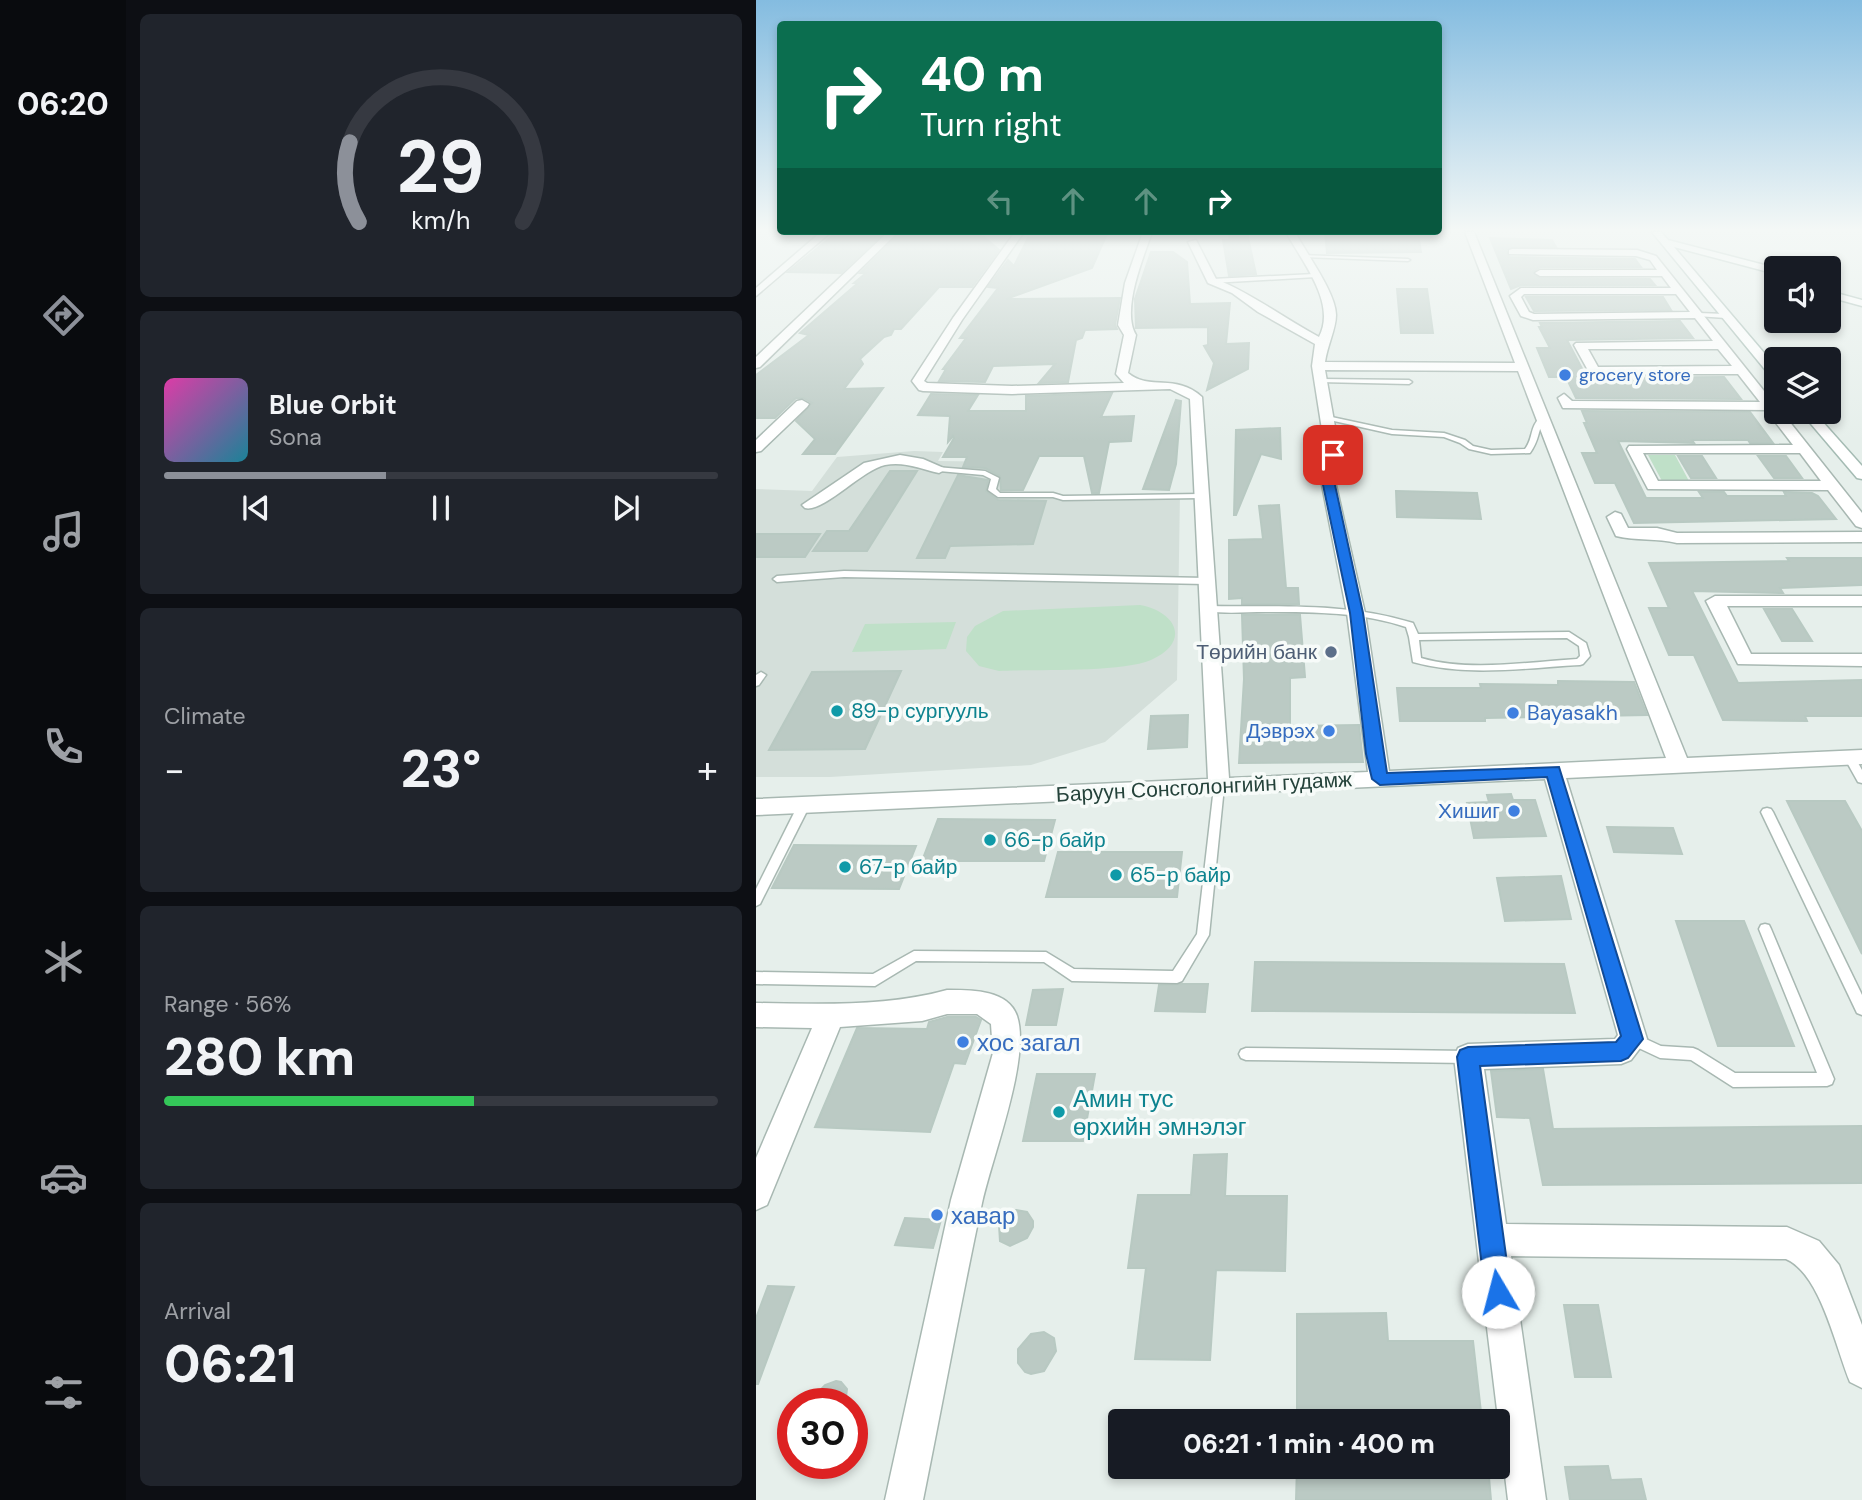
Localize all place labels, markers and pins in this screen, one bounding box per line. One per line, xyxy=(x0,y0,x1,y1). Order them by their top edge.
place label: grocery store xyxy=(1579,363,1691,387)
marker: grocery store xyxy=(1557,367,1573,383)
pin xyxy=(1303,425,1363,485)
place label: Төрийн банк xyxy=(1196,638,1318,666)
marker: Төрийн банк xyxy=(1323,644,1339,660)
place label: 89-р сургууль xyxy=(851,697,989,725)
place label: Bayasakh xyxy=(1527,699,1618,727)
marker: 89-р сургууль xyxy=(829,703,845,719)
marker: Bayasakh xyxy=(1505,705,1521,721)
place label: Дэврэх xyxy=(1246,717,1315,745)
marker: Дэврэх xyxy=(1321,723,1337,739)
place label: Хишиг xyxy=(1438,797,1500,825)
marker: Хишиг xyxy=(1506,803,1522,819)
place label: 66-р байр xyxy=(1004,826,1106,854)
marker: 66-р байр xyxy=(982,832,998,848)
place label: 67-р байр xyxy=(859,853,957,881)
marker: 67-р байр xyxy=(837,859,853,875)
place label: 65-р байр xyxy=(1130,861,1231,889)
marker: 65-р байр xyxy=(1108,867,1124,883)
place label: хос загал xyxy=(977,1027,1080,1058)
marker: хос загал xyxy=(955,1034,971,1050)
place label: Амин тус өрхийн эмнэлэг xyxy=(1073,1083,1247,1142)
marker: Амин тус өрхийн эмнэлэг xyxy=(1051,1104,1067,1120)
place label: хавар xyxy=(951,1200,1015,1231)
marker: хавар xyxy=(929,1207,945,1223)

